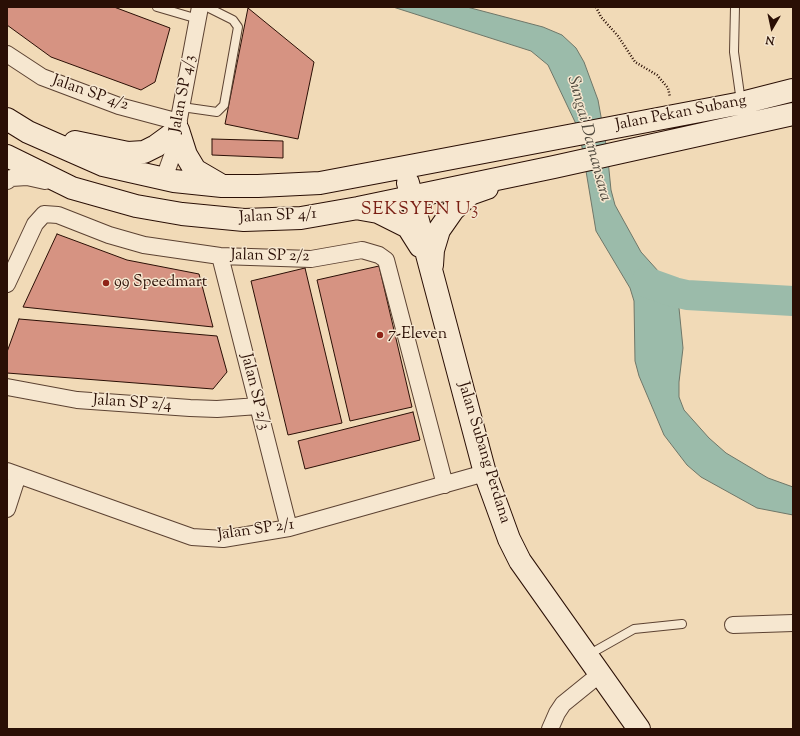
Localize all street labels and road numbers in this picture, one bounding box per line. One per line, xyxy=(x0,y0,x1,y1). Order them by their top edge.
street label: Jalan SP 4/3 xyxy=(167,54,201,134)
street label: Jalan SP 4/2 xyxy=(49,72,131,116)
street label: Jalan Pekan Subang xyxy=(614,92,748,136)
street label: Jalan SP 4/1 xyxy=(239,205,317,229)
street label: Jalan SP 2/2 xyxy=(230,247,310,267)
street label: Jalan SP 2/3 xyxy=(235,352,273,432)
street label: Jalan Subang Perdana xyxy=(452,380,514,526)
street label: Jalan SP 2/4 xyxy=(92,392,172,416)
street label: Jalan SP 2/1 xyxy=(216,516,296,546)

